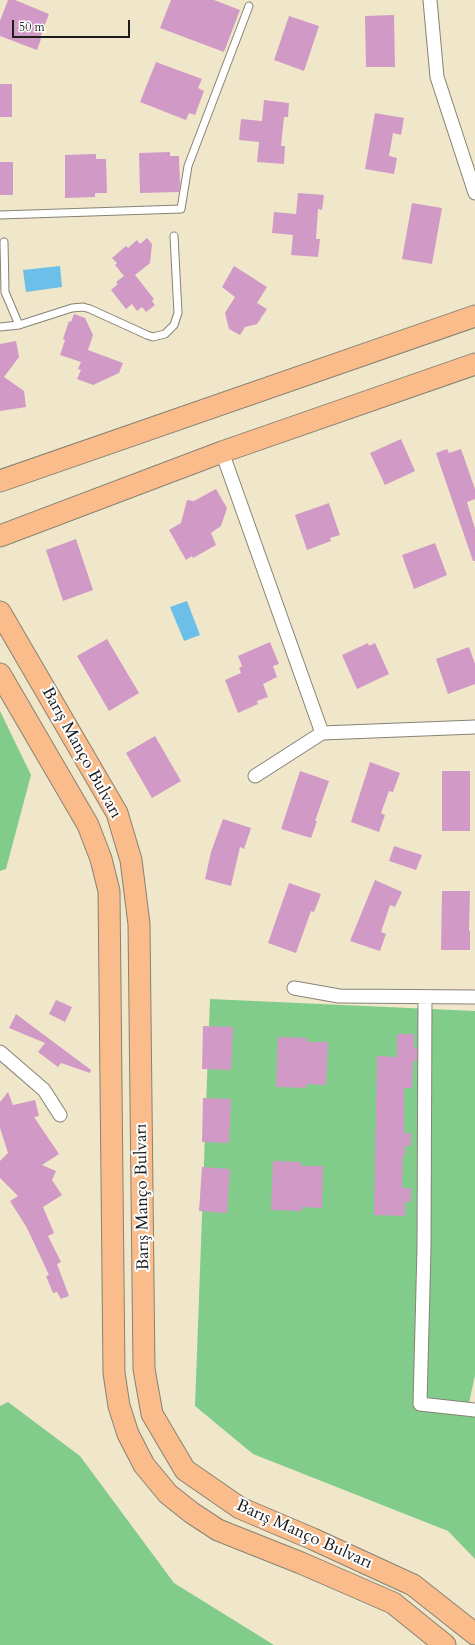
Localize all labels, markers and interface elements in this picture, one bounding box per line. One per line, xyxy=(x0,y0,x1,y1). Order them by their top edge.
scale bar xyxy=(14,12,132,38)
text: 50 m xyxy=(19,19,45,35)
street label: Barış Manço Bulvarı xyxy=(36,684,126,822)
street label: Barış Manço Bulvarı xyxy=(132,1123,154,1271)
street label: Barış Manço Bulvarı xyxy=(233,1496,375,1574)

